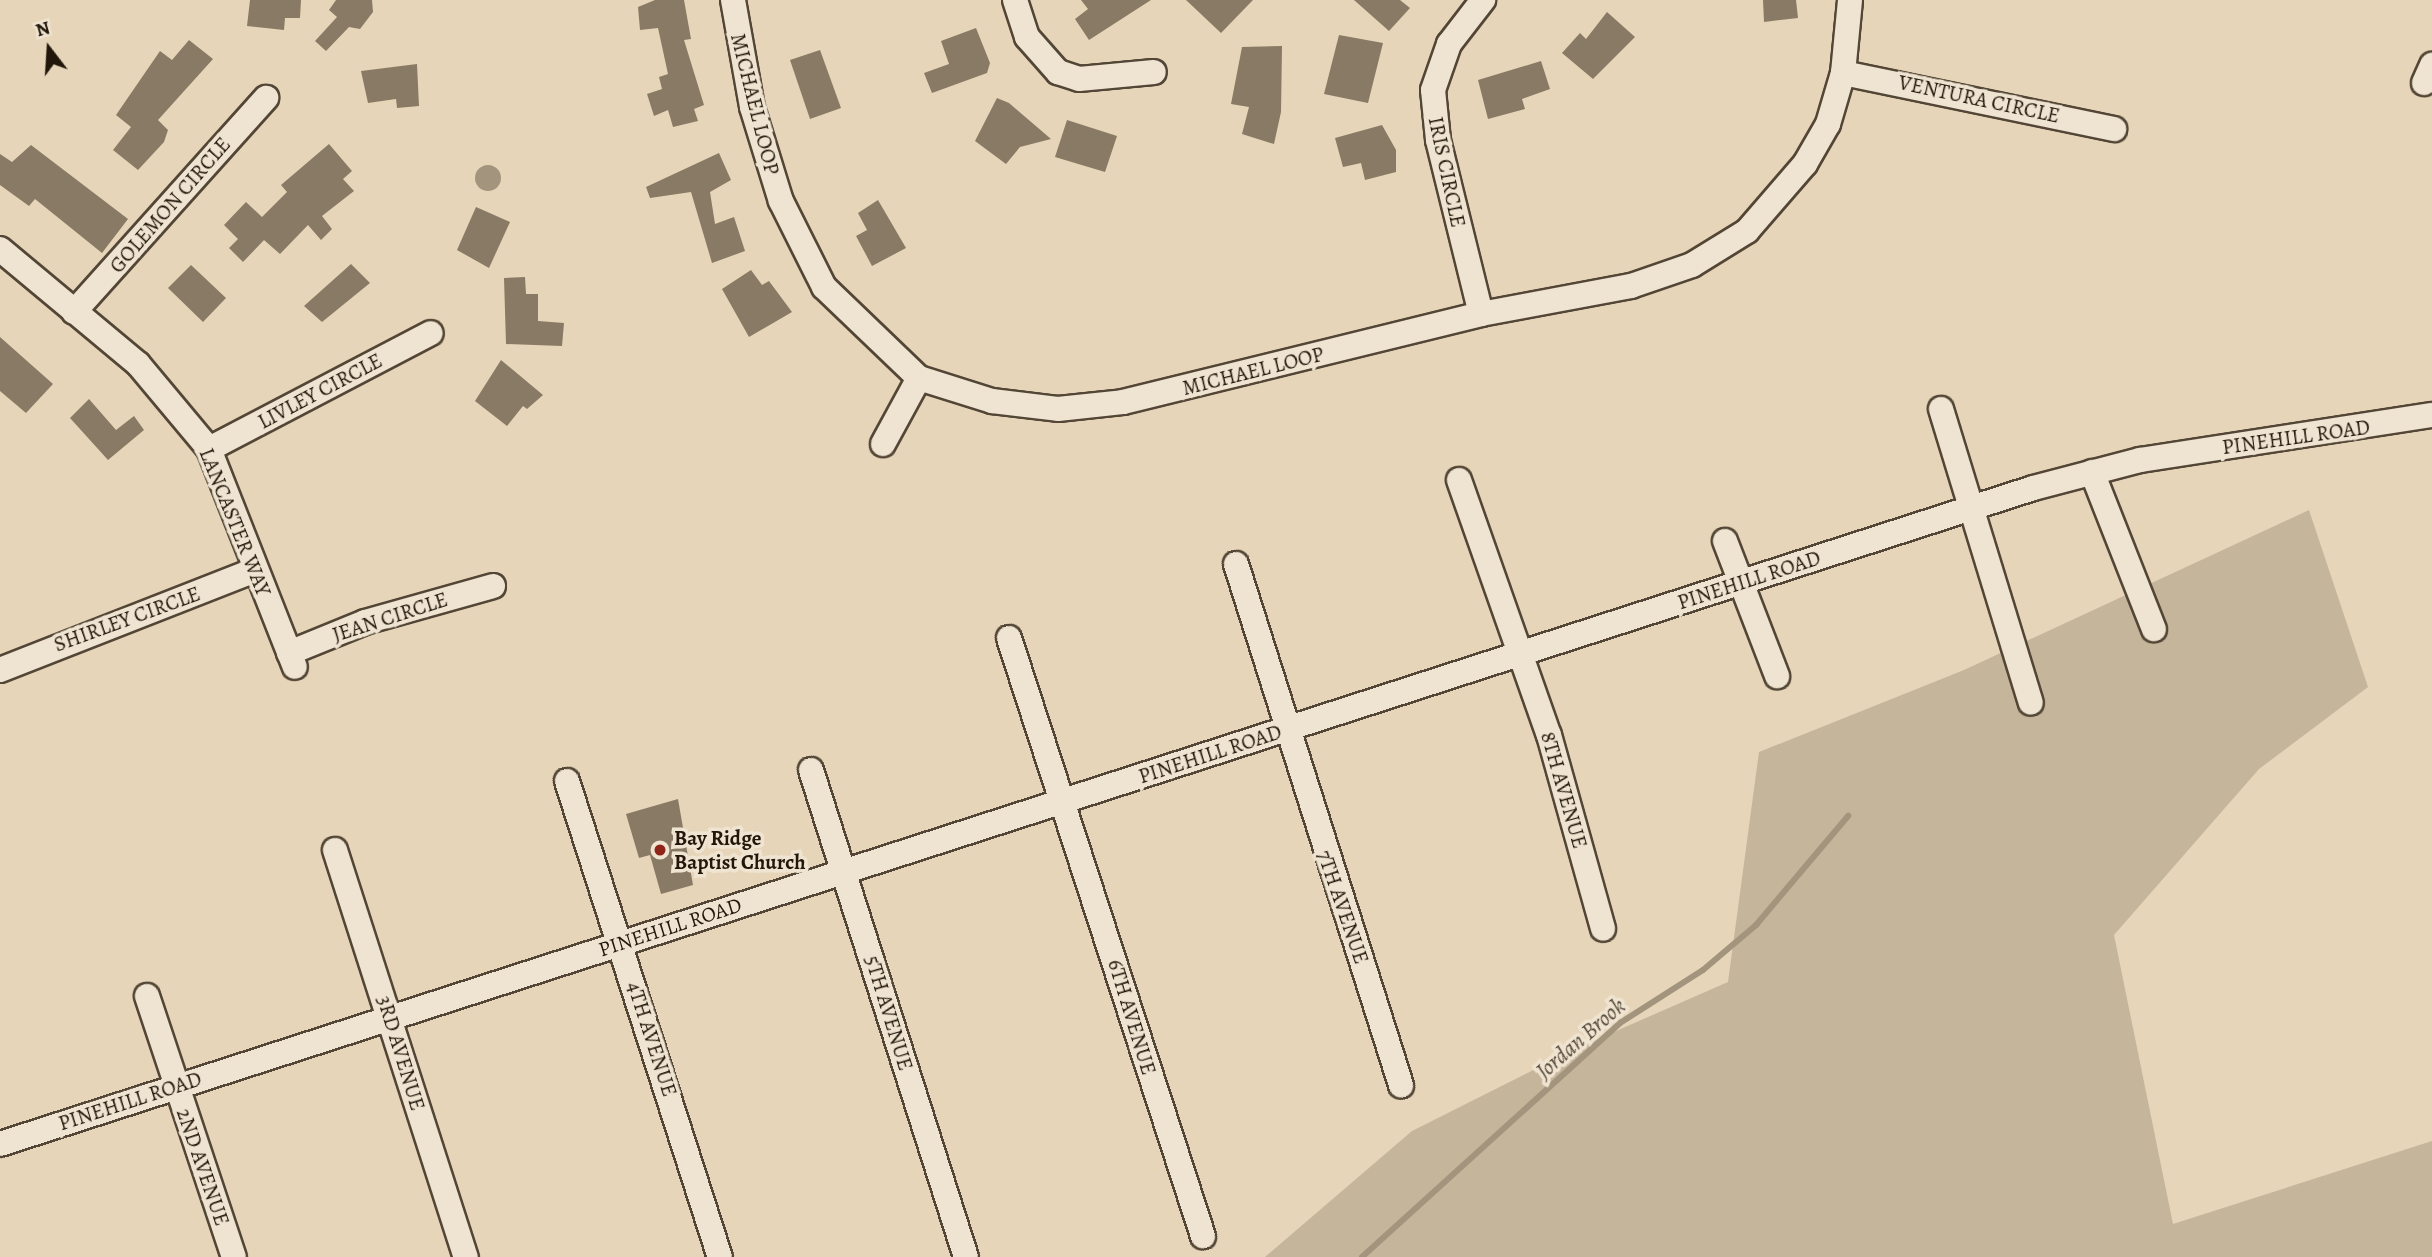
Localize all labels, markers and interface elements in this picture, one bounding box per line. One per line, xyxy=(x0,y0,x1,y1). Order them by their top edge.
north arrow xyxy=(14,14,84,84)
text: N xyxy=(32,14,53,43)
street label: MICHAEL LOOP xyxy=(725,31,785,177)
street label: VENTURA CIRCLE xyxy=(1896,70,2062,128)
street label: IRIS CIRCLE xyxy=(1423,114,1471,230)
street label: GOLEMON CIRCLE xyxy=(104,132,236,278)
street label: MICHAEL LOOP xyxy=(1180,341,1326,401)
street label: LIVLEY CIRCLE xyxy=(254,348,386,434)
street label: PINEHILL ROAD xyxy=(2220,414,2372,460)
street label: LANCASTER WAY xyxy=(194,444,276,600)
street label: PINEHILL ROAD xyxy=(1674,545,1824,615)
street label: SHIRLEY CIRCLE xyxy=(50,581,204,657)
street label: JEAN CIRCLE xyxy=(329,587,451,647)
street label: PINEHILL ROAD xyxy=(1135,719,1285,789)
street label: 8TH AVENUE xyxy=(1535,729,1593,851)
place label: Bay Ridge Baptist Church xyxy=(674,825,806,875)
marker: Bay Ridge Baptist Church xyxy=(652,842,668,858)
street label: 7TH AVENUE xyxy=(1312,847,1374,967)
street label: PINEHILL ROAD xyxy=(595,892,745,962)
street label: 5TH AVENUE xyxy=(860,952,918,1074)
street label: 6TH AVENUE xyxy=(1102,956,1162,1078)
street label: 4TH AVENUE xyxy=(622,978,682,1100)
street label: 3RD AVENUE xyxy=(372,992,430,1114)
water label: Jordan Brook xyxy=(1531,993,1631,1085)
street label: PINEHILL ROAD xyxy=(55,1066,205,1136)
street label: 2ND AVENUE xyxy=(171,1105,235,1229)

